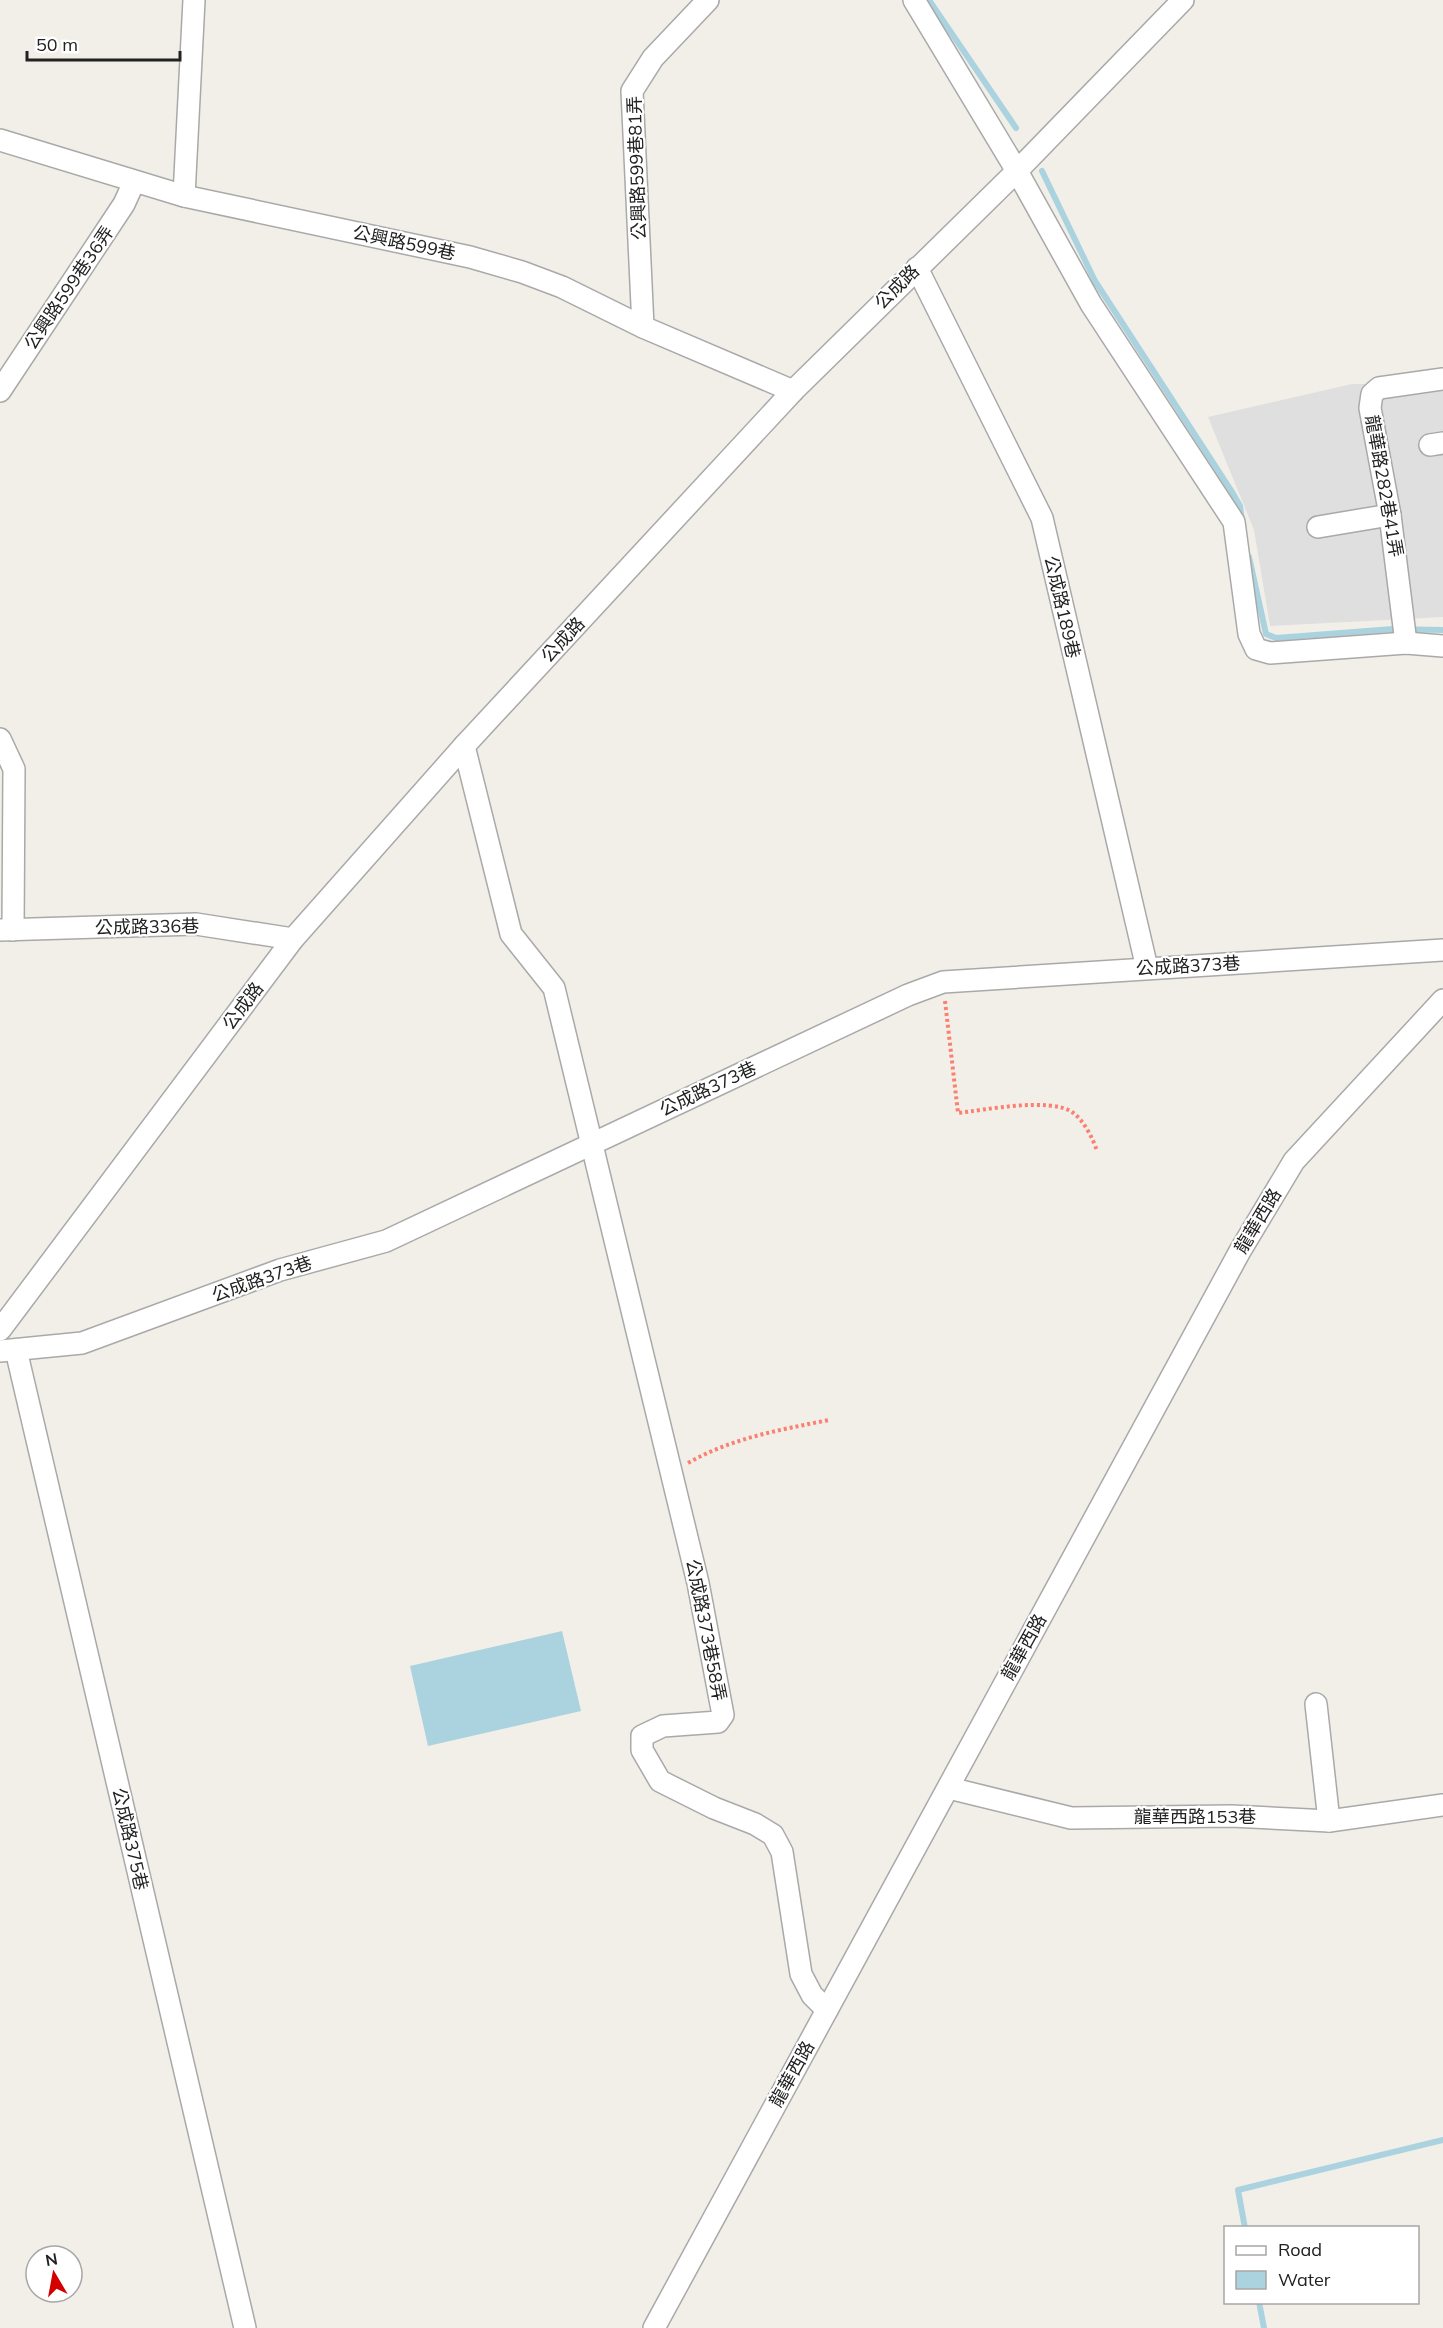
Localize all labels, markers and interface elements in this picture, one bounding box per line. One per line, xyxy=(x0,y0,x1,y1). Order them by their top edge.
scale bar xyxy=(27,24,180,62)
text: 50 m xyxy=(36,33,78,56)
street label: 公興路599巷81弄 xyxy=(622,96,651,240)
street label: 公興路599巷 xyxy=(351,220,458,265)
street label: 公興路599巷36弄 xyxy=(19,222,118,354)
street label: 公成路 xyxy=(869,259,924,314)
street label: 龍華路282巷41弄 xyxy=(1361,413,1408,559)
street label: 公成路189巷 xyxy=(1040,553,1085,660)
street label: 公成路 xyxy=(536,612,589,667)
street label: 公成路336巷 xyxy=(95,914,199,939)
street label: 公成路373巷 xyxy=(1135,951,1241,980)
street label: 公成路 xyxy=(217,977,268,1034)
street label: 公成路373巷 xyxy=(656,1056,760,1121)
street label: 龍華西路 xyxy=(1229,1184,1286,1258)
street label: 公成路373巷 xyxy=(209,1251,315,1306)
street label: 公成路373巷58弄 xyxy=(681,1557,732,1703)
street label: 龍華西路 xyxy=(996,1610,1051,1684)
street label: 公成路375巷 xyxy=(108,1785,153,1892)
street label: 龍華西路153巷 xyxy=(1134,1805,1256,1828)
street label: 龍華西路 xyxy=(764,2037,819,2111)
legend xyxy=(1224,2226,1419,2304)
text: Road xyxy=(1278,2238,1322,2261)
north arrow xyxy=(24,2244,84,2304)
text: N xyxy=(44,2248,59,2270)
text: Water xyxy=(1278,2268,1331,2291)

